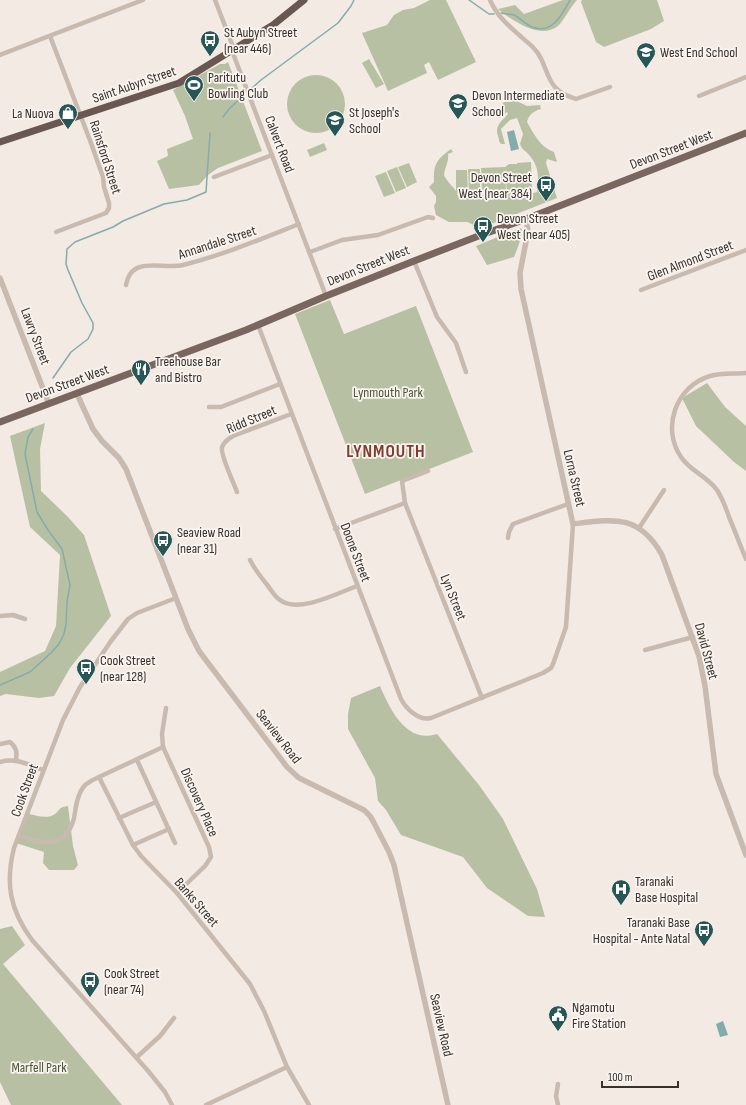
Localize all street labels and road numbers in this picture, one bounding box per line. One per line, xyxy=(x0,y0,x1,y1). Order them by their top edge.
street label: Saint Aubyn Street xyxy=(90,62,178,107)
street label: Calvert Road xyxy=(261,113,298,175)
street label: Rainsford Street xyxy=(86,118,125,196)
street label: Devon Street West xyxy=(627,126,715,173)
street label: Annandale Street xyxy=(175,222,258,263)
street label: Glen Almond Street xyxy=(645,236,736,285)
street label: Devon Street West xyxy=(325,241,412,290)
street label: Lawry Street xyxy=(17,305,54,367)
street label: Devon Street West xyxy=(23,361,111,406)
street label: Ridd Street xyxy=(224,401,279,438)
street label: Lorna Street xyxy=(560,448,589,508)
street label: Doone Street xyxy=(337,520,375,584)
street label: Lyn Street xyxy=(437,572,470,623)
street label: David Street xyxy=(691,621,722,681)
street label: Seaview Road xyxy=(252,706,305,767)
street label: Cook Street xyxy=(7,761,42,819)
street label: Discovery Place xyxy=(177,765,222,839)
street label: Banks Street xyxy=(171,874,223,930)
street label: Seaview Road xyxy=(426,992,457,1058)

